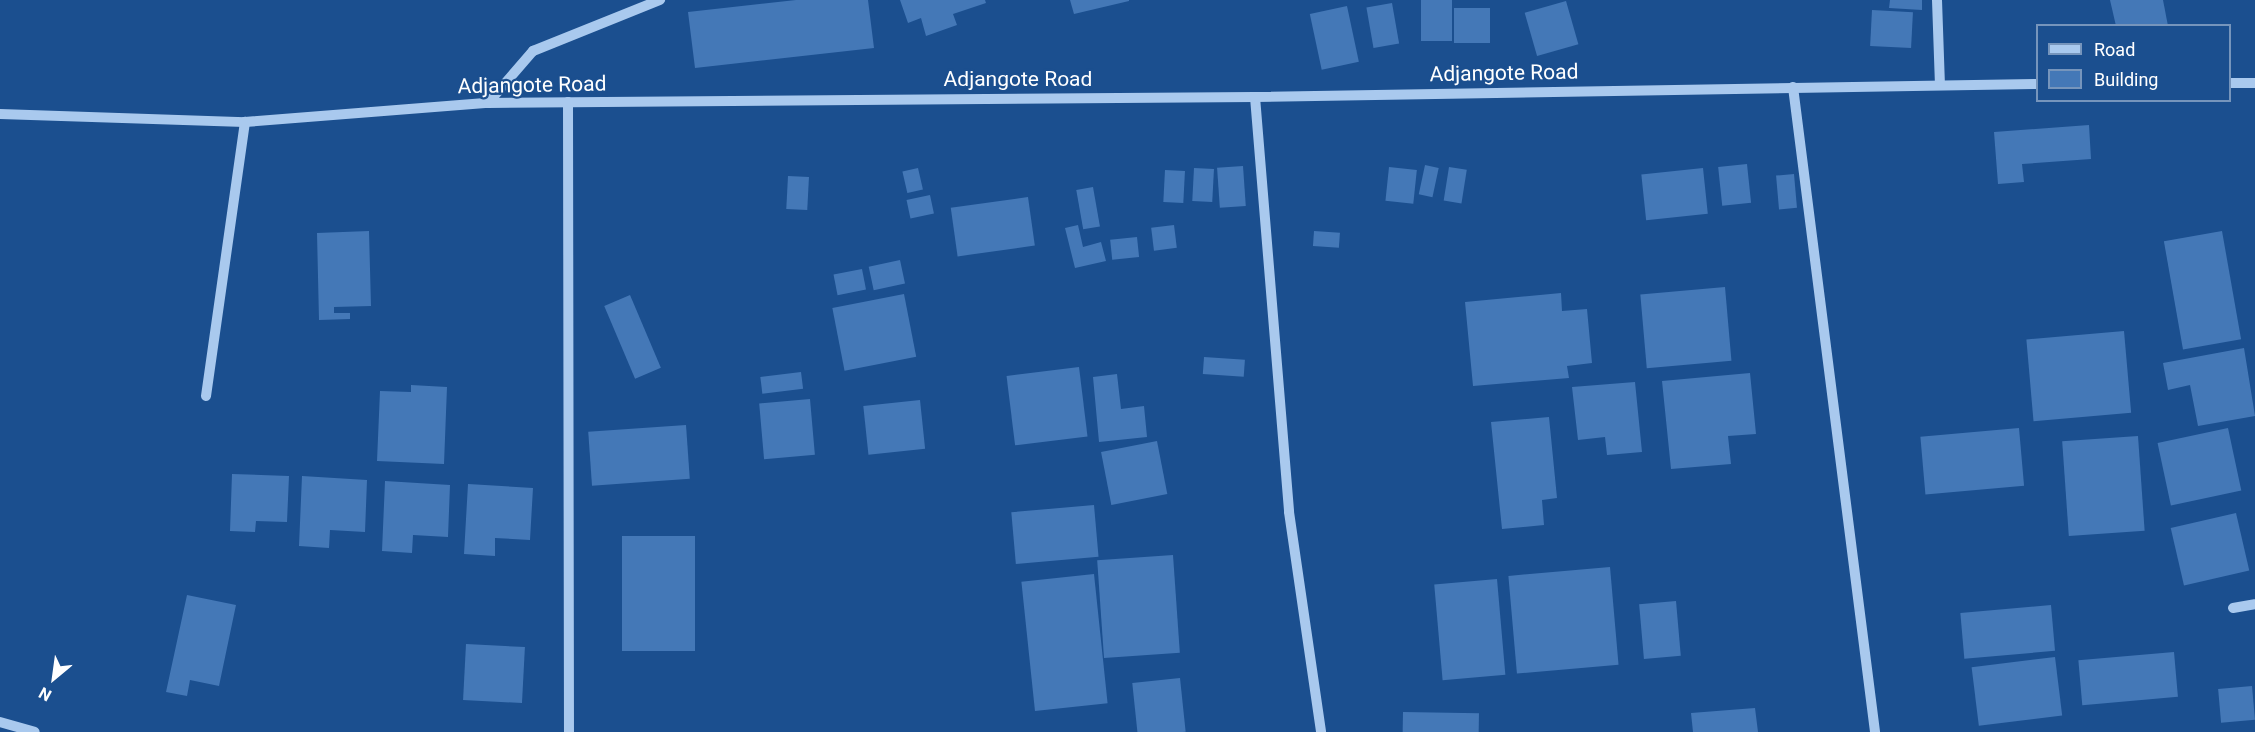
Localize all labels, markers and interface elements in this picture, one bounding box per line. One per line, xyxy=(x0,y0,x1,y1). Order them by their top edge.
legend xyxy=(2036,24,2231,102)
text: Road xyxy=(2094,39,2135,60)
street label: Adjangote Road xyxy=(1429,59,1579,87)
street label: Adjangote Road xyxy=(944,66,1092,92)
text: Building xyxy=(2094,69,2158,90)
street label: Adjangote Road xyxy=(457,71,607,99)
north arrow xyxy=(24,648,84,708)
text: N xyxy=(35,683,55,705)

